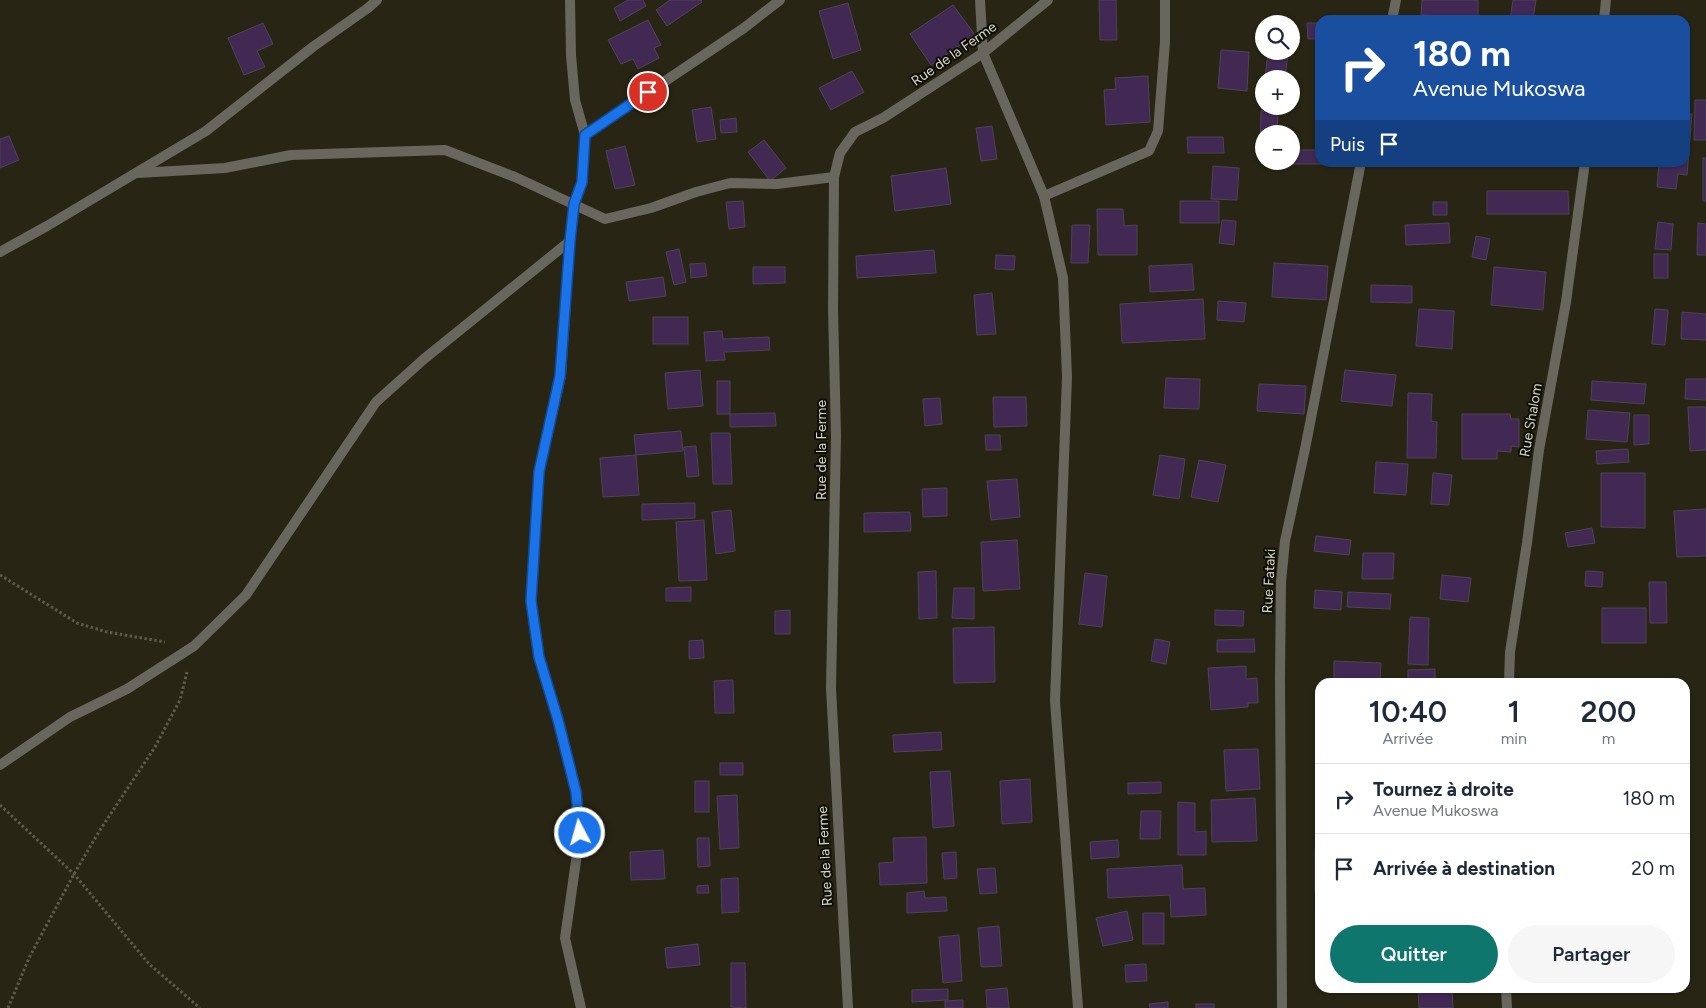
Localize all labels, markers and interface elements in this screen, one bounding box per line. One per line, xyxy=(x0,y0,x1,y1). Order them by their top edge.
map controls xyxy=(1255,15,1300,170)
button: search xyxy=(1255,15,1300,60)
street label: Rue de la Ferme xyxy=(908,18,1000,90)
text: 180 m xyxy=(1413,33,1511,75)
icon: right xyxy=(1330,35,1395,100)
button: + xyxy=(1255,70,1300,115)
pin xyxy=(627,71,669,113)
text: Avenue Mukoswa xyxy=(1413,75,1585,102)
icon: arrive xyxy=(634,78,662,106)
button: − xyxy=(1255,125,1300,170)
icon: arrive xyxy=(1375,130,1403,158)
text: Puis xyxy=(1330,133,1365,156)
street label: Rue Shalom xyxy=(1516,382,1546,458)
street label: Rue de la Ferme xyxy=(813,400,830,500)
street label: Rue Fataki xyxy=(1259,548,1279,614)
text: 10:40 xyxy=(1369,693,1447,730)
text: 1 xyxy=(1508,693,1520,730)
text: 200 xyxy=(1581,693,1636,730)
text: Arrivée xyxy=(1382,729,1433,748)
text: min xyxy=(1501,729,1527,748)
text: m xyxy=(1602,729,1615,748)
text: Tournez à droite xyxy=(1373,778,1514,801)
icon: right xyxy=(1330,785,1358,813)
text: 180 m xyxy=(1622,787,1675,810)
text: Avenue Mukoswa xyxy=(1373,801,1498,820)
street label: Rue de la Ferme xyxy=(814,805,836,906)
position arrow xyxy=(553,806,605,858)
icon: arrive xyxy=(1330,855,1358,883)
text: Arrivée à destination xyxy=(1373,857,1555,880)
text: 20 m xyxy=(1631,857,1675,880)
button: Quitter xyxy=(1330,925,1498,983)
button: Partager xyxy=(1508,925,1675,983)

